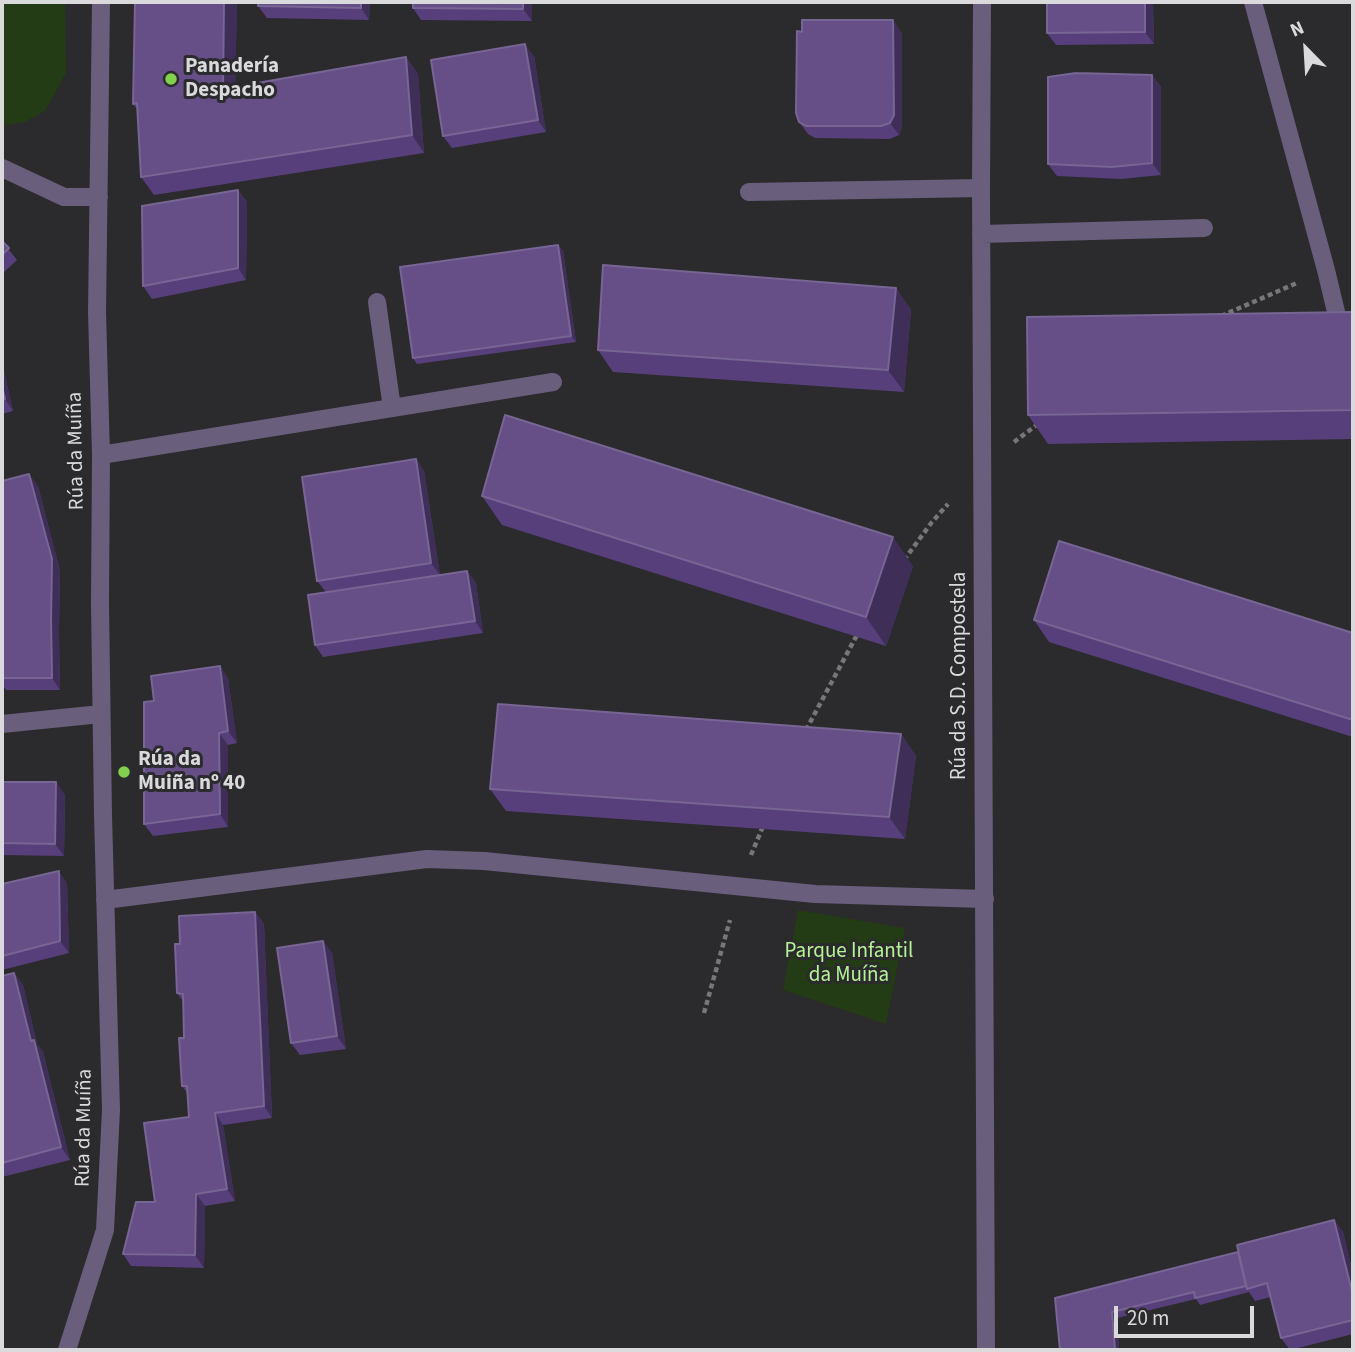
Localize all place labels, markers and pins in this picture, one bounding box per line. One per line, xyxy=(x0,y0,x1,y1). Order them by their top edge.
place label: Panadería Despacho xyxy=(185,54,279,104)
marker: Panadería Despacho xyxy=(163,71,179,87)
place label: Rúa da Muiña nº 40 xyxy=(138,747,245,797)
marker: Rúa da Muiña nº 40 xyxy=(116,764,132,780)

